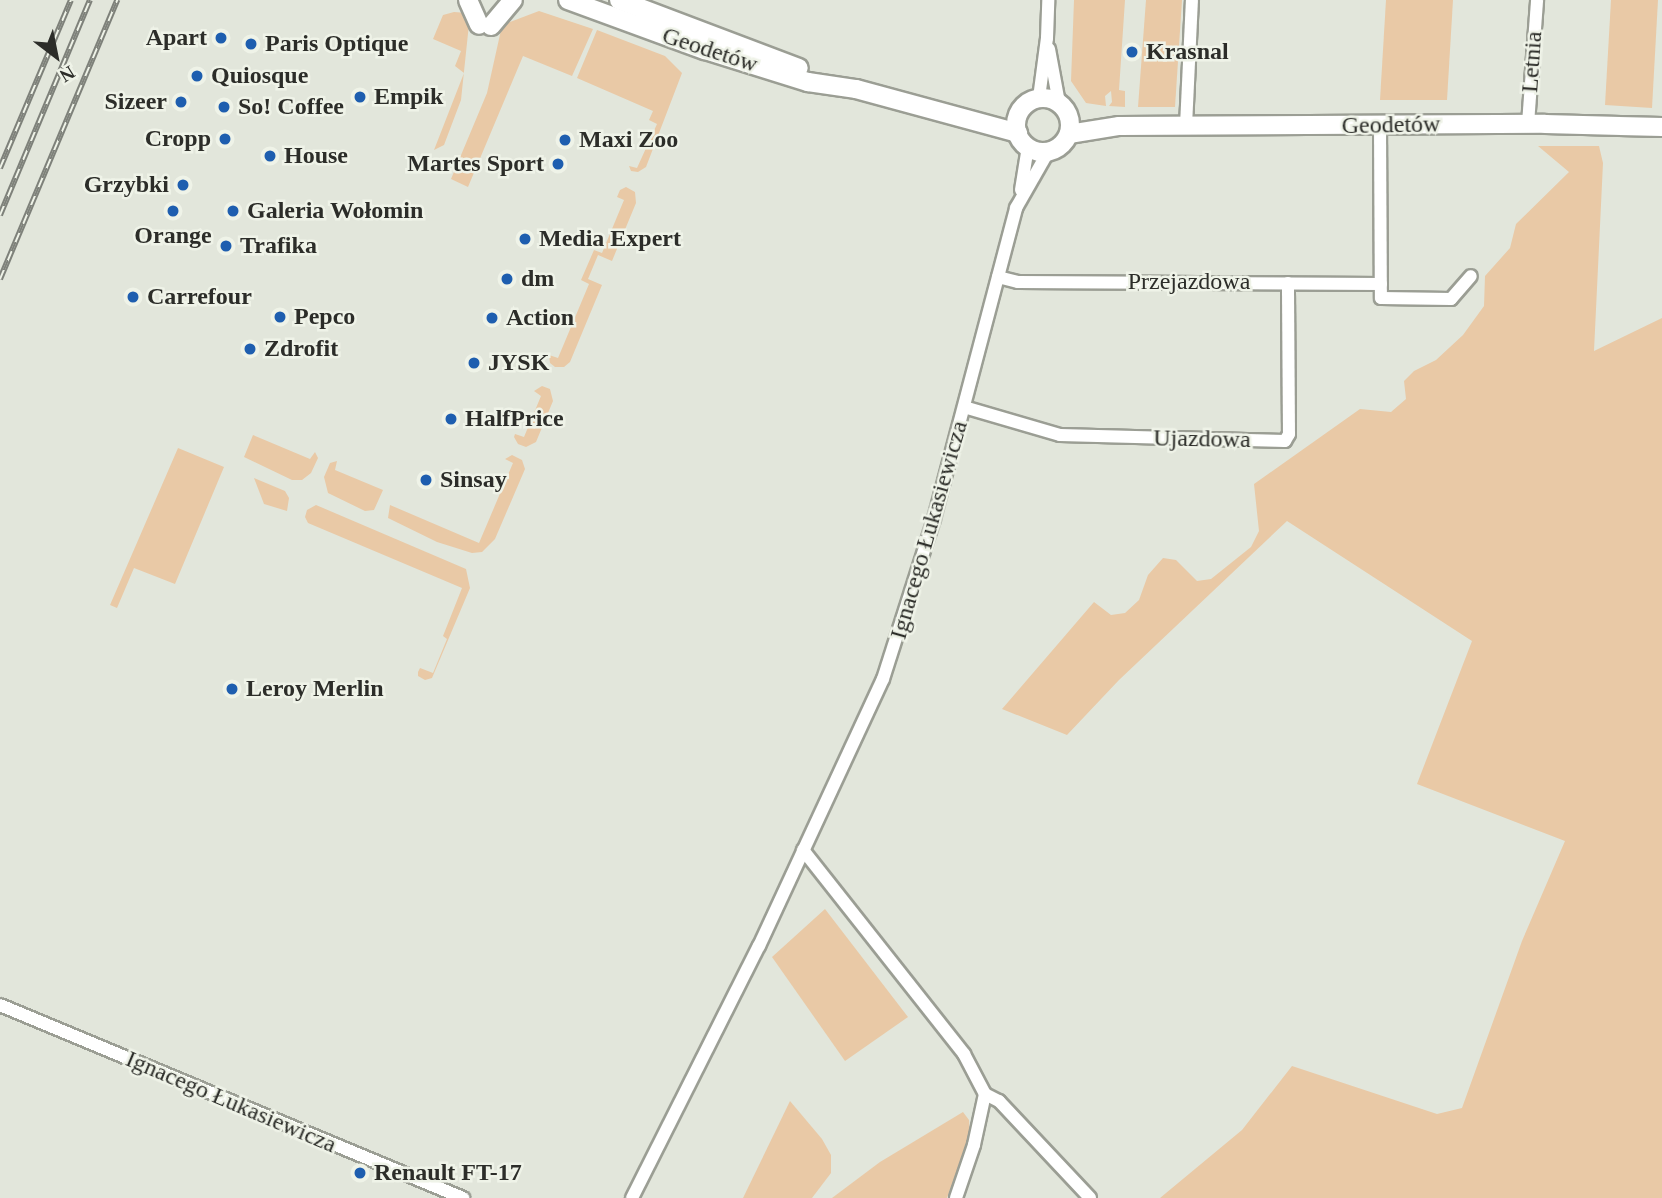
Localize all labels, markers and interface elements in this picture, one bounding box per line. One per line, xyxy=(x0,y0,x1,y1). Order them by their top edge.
north arrow xyxy=(21,21,91,91)
street label: Geodetów xyxy=(659,21,761,79)
place label: Apart xyxy=(146,24,207,52)
marker: Apart xyxy=(213,30,229,46)
place label: Paris Optique xyxy=(265,30,408,58)
street label: Letnia xyxy=(1515,30,1549,94)
marker: Paris Optique xyxy=(243,36,259,52)
place label: Krasnal xyxy=(1146,38,1229,66)
marker: Krasnal xyxy=(1124,44,1140,60)
text: N xyxy=(56,62,79,87)
place label: Quiosque xyxy=(211,62,308,90)
marker: Quiosque xyxy=(189,68,205,84)
place label: Empik xyxy=(374,83,443,111)
place label: Sizeer xyxy=(104,88,167,116)
marker: Empik xyxy=(352,89,368,105)
place label: So! Coffee xyxy=(238,93,344,121)
marker: Sizeer xyxy=(173,94,189,110)
marker: So! Coffee xyxy=(216,99,232,115)
street label: Geodetów xyxy=(1341,110,1441,140)
place label: Cropp xyxy=(145,125,211,153)
place label: Maxi Zoo xyxy=(579,126,678,154)
marker: Cropp xyxy=(217,131,233,147)
marker: Maxi Zoo xyxy=(557,132,573,148)
place label: House xyxy=(284,142,348,170)
marker: House xyxy=(262,148,278,164)
place label: Martes Sport xyxy=(407,150,544,178)
marker: Martes Sport xyxy=(550,156,566,172)
place label: Grzybki xyxy=(84,171,169,199)
marker: Grzybki xyxy=(175,177,191,193)
place label: Galeria Wołomin xyxy=(247,197,424,225)
marker: Orange xyxy=(165,203,181,219)
marker: Galeria Wołomin xyxy=(225,203,241,219)
place label: Orange xyxy=(134,222,212,250)
place label: Media Expert xyxy=(539,225,681,253)
marker: Media Expert xyxy=(517,231,533,247)
place label: Trafika xyxy=(240,232,317,260)
marker: Trafika xyxy=(218,238,234,254)
place label: dm xyxy=(521,265,554,293)
street label: Przejazdowa xyxy=(1128,268,1250,296)
marker: dm xyxy=(499,271,515,287)
place label: Carrefour xyxy=(147,283,252,311)
marker: Carrefour xyxy=(125,289,141,305)
place label: Pepco xyxy=(294,303,355,331)
place label: Action xyxy=(506,304,574,332)
marker: Pepco xyxy=(272,309,288,325)
marker: Action xyxy=(484,310,500,326)
place label: Zdrofit xyxy=(264,335,338,363)
marker: Zdrofit xyxy=(242,341,258,357)
place label: JYSK xyxy=(488,349,549,377)
marker: JYSK xyxy=(466,355,482,371)
place label: HalfPrice xyxy=(465,405,564,433)
marker: HalfPrice xyxy=(443,411,459,427)
street label: Ignacego Łukasiewicza xyxy=(884,417,974,643)
street label: Ujazdowa xyxy=(1153,424,1251,454)
place label: Sinsay xyxy=(440,466,507,494)
marker: Sinsay xyxy=(418,472,434,488)
place label: Leroy Merlin xyxy=(246,675,384,703)
marker: Leroy Merlin xyxy=(224,681,240,697)
street label: Ignacego Łukasiewicza xyxy=(121,1045,341,1159)
place label: Renault FT-17 xyxy=(374,1159,522,1187)
marker: Renault FT-17 xyxy=(352,1165,368,1181)

